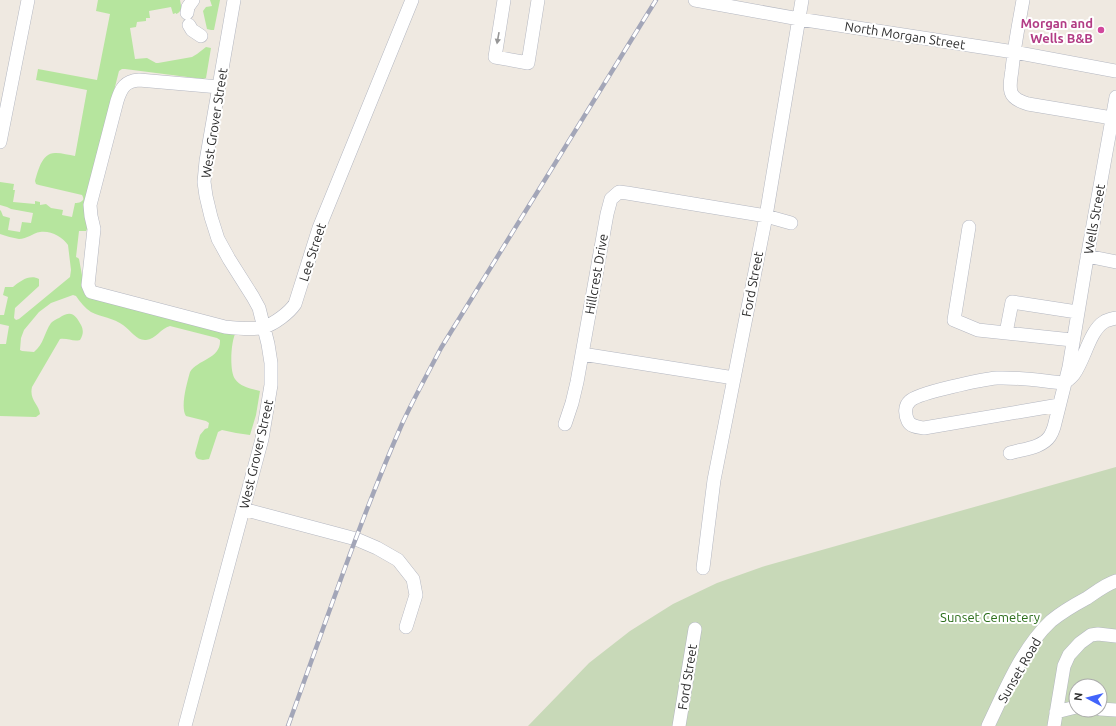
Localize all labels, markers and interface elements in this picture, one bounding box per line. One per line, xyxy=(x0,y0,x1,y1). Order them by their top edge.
place label: Morgan and Wells B&B xyxy=(1021,16,1093,45)
street label: North Morgan Street xyxy=(844,19,966,51)
marker: Morgan and Wells B&B xyxy=(1096,25,1106,35)
one-way arrow xyxy=(495,32,501,45)
street label: West Grover Street xyxy=(198,67,230,179)
street label: Wells Street xyxy=(1081,183,1107,255)
street label: Lee Street xyxy=(296,221,328,283)
street label: Hillcrest Drive xyxy=(582,233,610,315)
street label: Ford Street xyxy=(739,250,765,318)
street label: West Grover Street xyxy=(237,398,275,510)
park label: Sunset Cemetery xyxy=(940,610,1040,624)
street label: Sunset Road xyxy=(995,635,1043,705)
street label: Ford Street xyxy=(675,643,699,711)
north arrow xyxy=(1068,678,1108,718)
text: N xyxy=(1072,692,1085,702)

